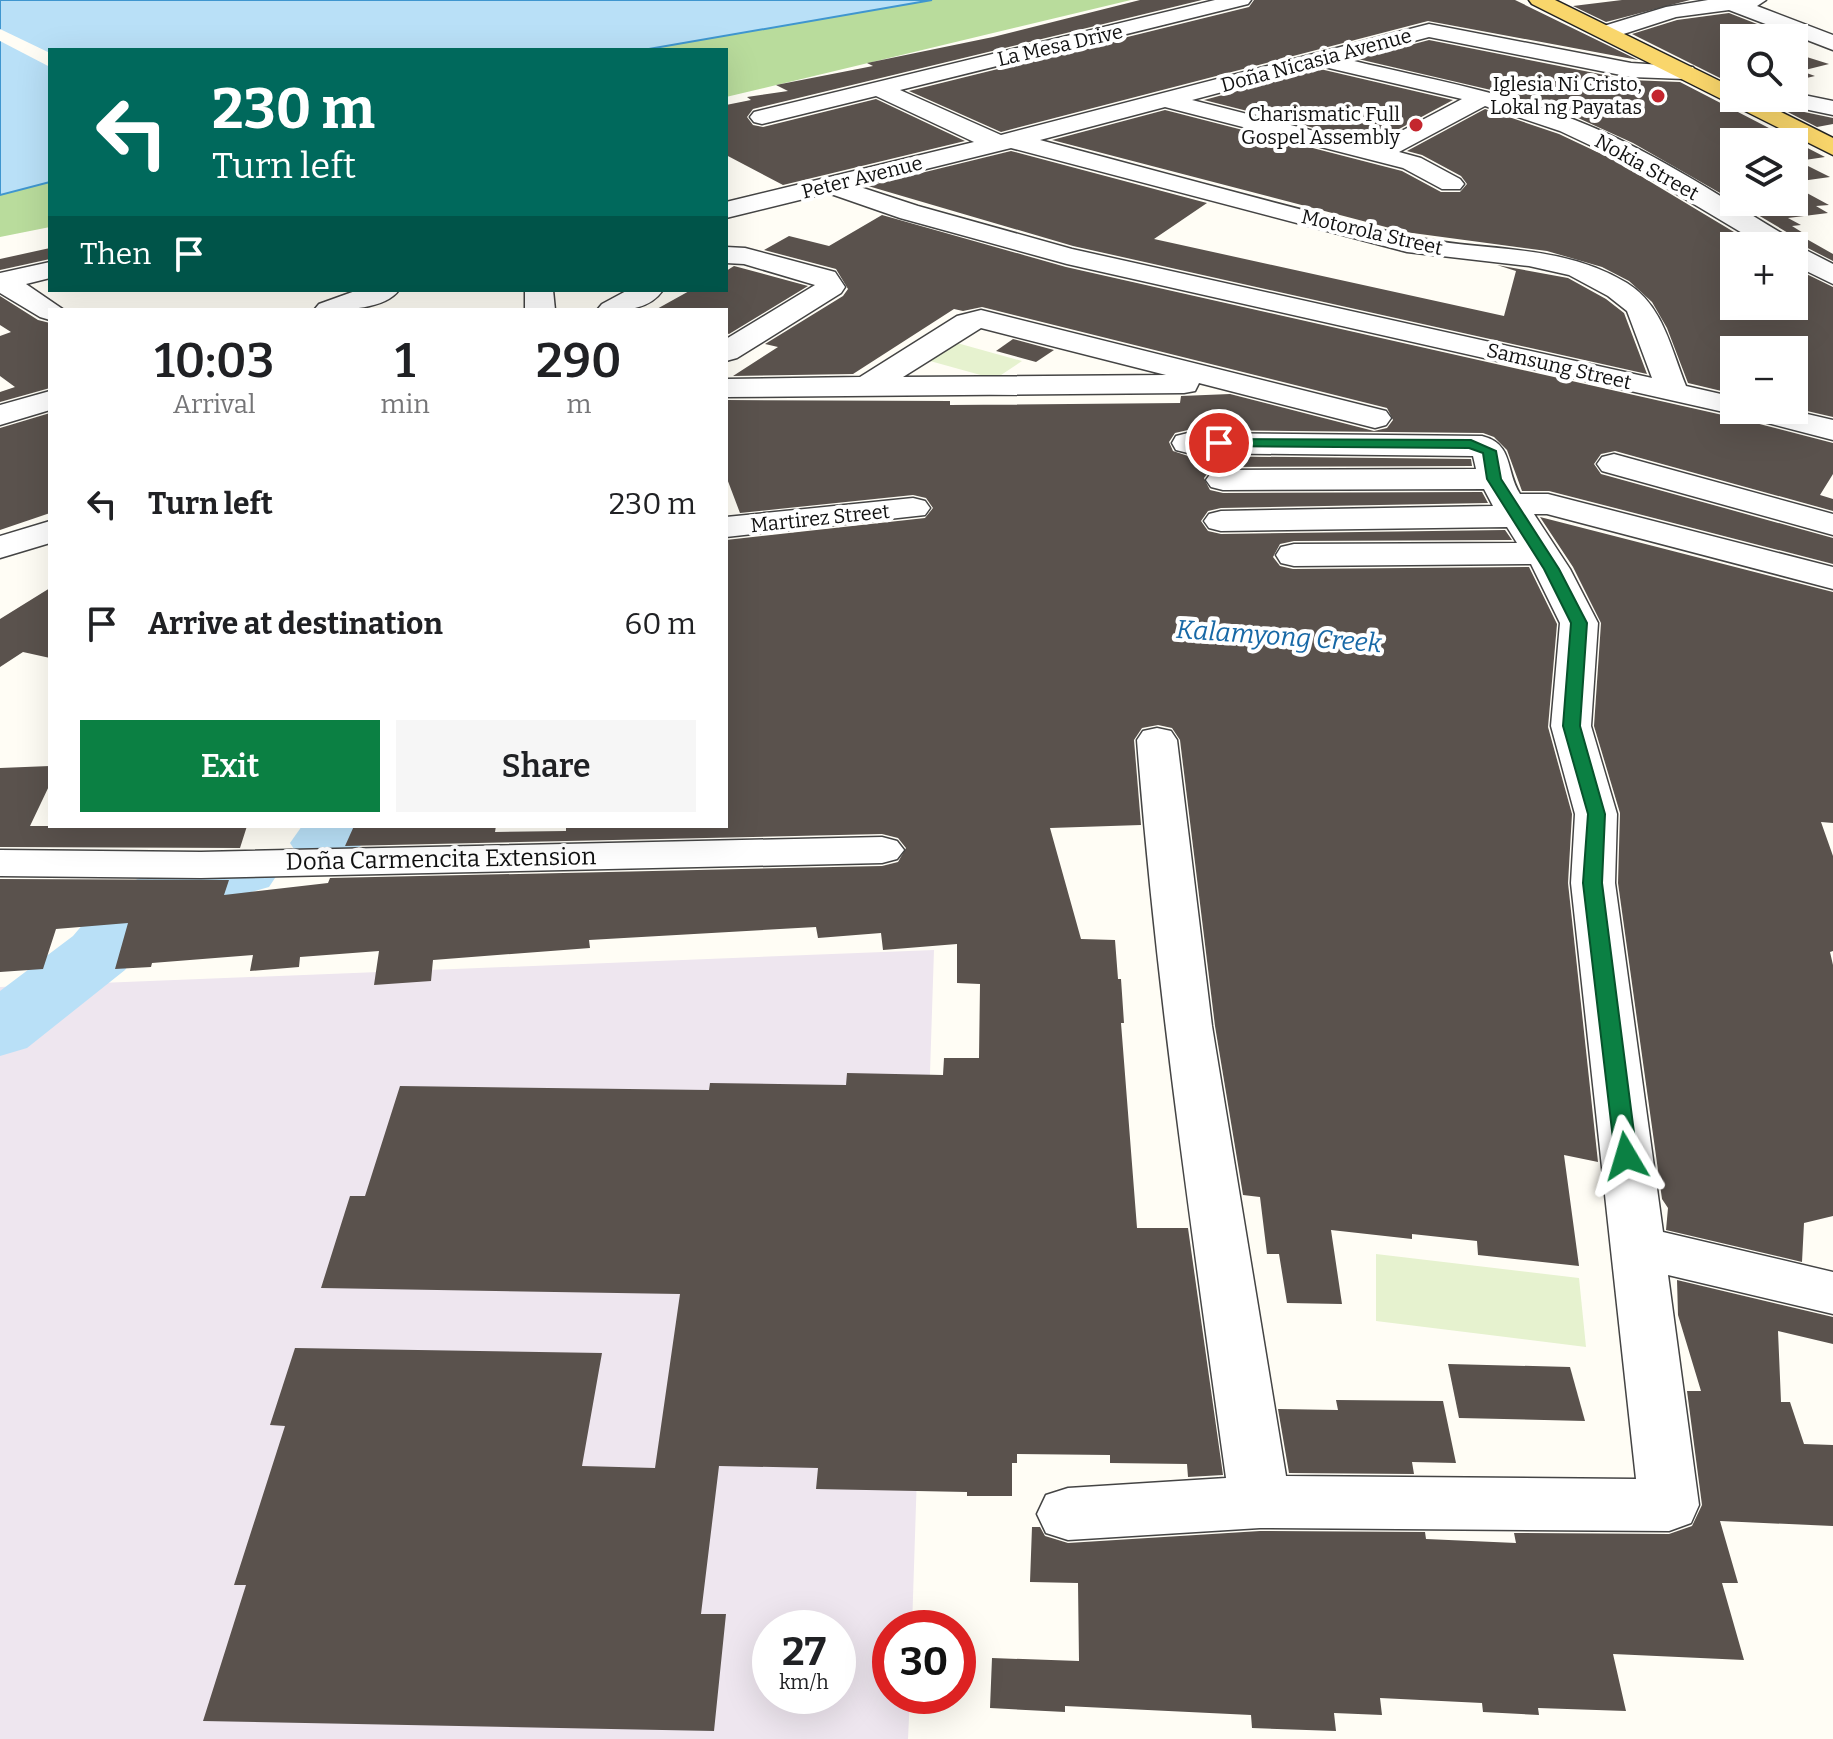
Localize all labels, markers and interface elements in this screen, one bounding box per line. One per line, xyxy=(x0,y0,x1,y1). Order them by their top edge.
street label: La Mesa Drive xyxy=(995,19,1125,71)
street label: Doña Nicasia Avenue xyxy=(1218,23,1414,97)
map controls xyxy=(1720,24,1808,424)
button: search xyxy=(1720,24,1808,112)
place label: Iglesia Ni Cristo, Lokal ng Payatas xyxy=(1490,72,1642,119)
text: 230 m xyxy=(212,76,375,143)
icon: left xyxy=(80,80,184,184)
marker: Iglesia Ni Cristo, Lokal ng Payatas xyxy=(1649,87,1667,105)
place label: Charismatic Full Gospel Assembly xyxy=(1241,102,1400,149)
marker: Charismatic Full Gospel Assembly xyxy=(1407,116,1425,134)
button: layers xyxy=(1720,128,1808,216)
street label: Nokia Street xyxy=(1591,129,1703,205)
text: Turn left xyxy=(212,144,356,188)
street label: Peter Avenue xyxy=(799,150,925,204)
street label: Motorola Street xyxy=(1299,204,1445,260)
icon: arrive xyxy=(167,232,211,276)
button: + xyxy=(1720,232,1808,320)
text: Then xyxy=(80,236,151,272)
text: 10:03 xyxy=(154,332,274,390)
text: 1 xyxy=(395,332,415,390)
text: 290 xyxy=(536,332,622,390)
button: − xyxy=(1720,336,1808,424)
street label: Samsung Street xyxy=(1484,338,1634,394)
text: Arrival xyxy=(173,389,255,420)
text: min xyxy=(381,389,430,420)
text: m xyxy=(566,389,591,420)
pin xyxy=(1185,409,1253,477)
icon: arrive xyxy=(1197,421,1241,465)
icon: left xyxy=(80,482,124,526)
text: Turn left xyxy=(148,486,273,522)
text: 230 m xyxy=(609,486,696,522)
street label: Martirez Street xyxy=(749,499,891,537)
icon: arrive xyxy=(80,602,124,646)
text: Arrive at destination xyxy=(148,606,443,642)
text: 60 m xyxy=(625,606,696,642)
water label: Kalamyong Creek xyxy=(1175,614,1384,659)
button: Exit xyxy=(80,720,380,812)
button: Share xyxy=(396,720,696,812)
street label: Doña Carmencita Extension xyxy=(285,842,597,876)
position arrow xyxy=(1584,1114,1668,1198)
speed limit sign: 30 xyxy=(872,1610,976,1714)
text: 27 xyxy=(782,1628,826,1676)
text: km/h xyxy=(779,1670,829,1694)

